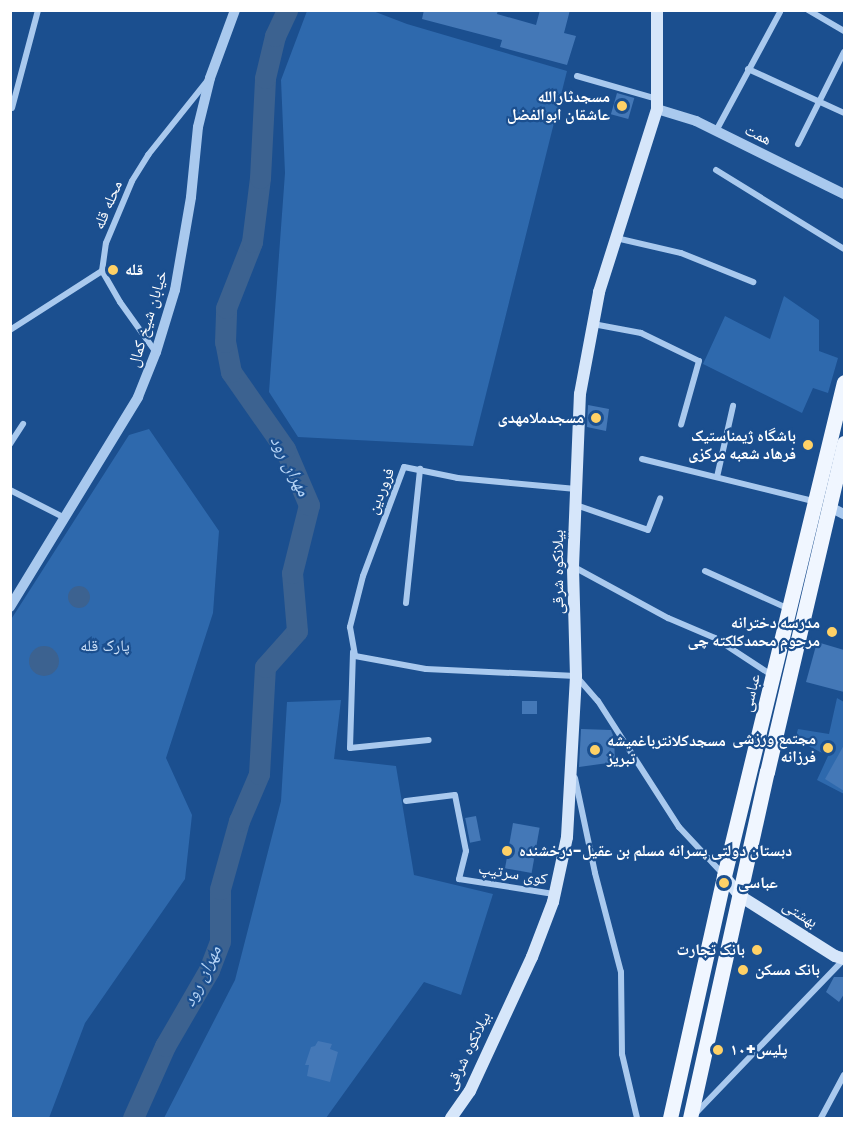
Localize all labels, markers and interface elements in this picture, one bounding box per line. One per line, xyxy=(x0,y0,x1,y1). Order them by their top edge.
place label: مسجدثارالله عاشقان ابوالفضل xyxy=(507,87,610,125)
marker: مسجدثارالله عاشقان ابوالفضل xyxy=(615,99,629,113)
street label: همت xyxy=(741,120,775,150)
street label: محله قله xyxy=(89,178,127,232)
place label: قله xyxy=(125,260,143,280)
marker: قله xyxy=(106,263,120,277)
street label: خیابان شیخ کمال xyxy=(124,268,172,370)
place label: مسجدملامهدی xyxy=(497,408,584,428)
marker: مسجدملامهدی xyxy=(589,411,603,425)
place label: باشگاه ژیمناستیک فرهاد شعبه مرکزی xyxy=(688,426,796,464)
water label: مهران رود xyxy=(266,432,314,500)
marker: باشگاه ژیمناستیک فرهاد شعبه مرکزی xyxy=(801,438,815,452)
street label: فروردین xyxy=(363,465,399,517)
street label: بیلانکوه شرقی xyxy=(548,530,568,614)
place label: مدرسه دخترانه مرحوم محمدکلکته چی xyxy=(688,613,820,651)
marker: مدرسه دخترانه مرحوم محمدکلکته چی xyxy=(825,625,839,639)
park label: پارک قله xyxy=(80,636,130,656)
street label: عباسى xyxy=(737,672,765,714)
place label: مجتمع ورزشی فرزانه xyxy=(732,729,816,767)
place label: مسجدکلانترباغمیشه تبریز xyxy=(607,731,726,769)
marker: مجتمع ورزشی فرزانه xyxy=(821,741,835,755)
marker: مسجدکلانترباغمیشه تبریز xyxy=(588,743,602,757)
place label: دبستان دولتی پسرانه مسلم بن عقیل-درخشنده xyxy=(519,841,792,861)
marker: دبستان دولتی پسرانه مسلم بن عقیل-درخشنده xyxy=(500,844,514,858)
street label: کوی سرتیپ xyxy=(477,859,549,889)
place label: عباسی xyxy=(738,873,778,893)
marker: عباسی xyxy=(715,874,733,892)
street label: بهشتی xyxy=(779,896,821,932)
place label: بانک تجارت xyxy=(676,940,745,960)
water label: مهران رود xyxy=(178,942,226,1010)
marker: بانک تجارت xyxy=(750,943,764,957)
place label: بانک مسکن xyxy=(755,960,820,980)
marker: بانک مسکن xyxy=(736,963,750,977)
street label: بیلانکوه شرقی xyxy=(441,1009,495,1093)
place label: پلیس+۱۰ xyxy=(730,1040,787,1060)
marker: پلیس+۱۰ xyxy=(711,1043,725,1057)

